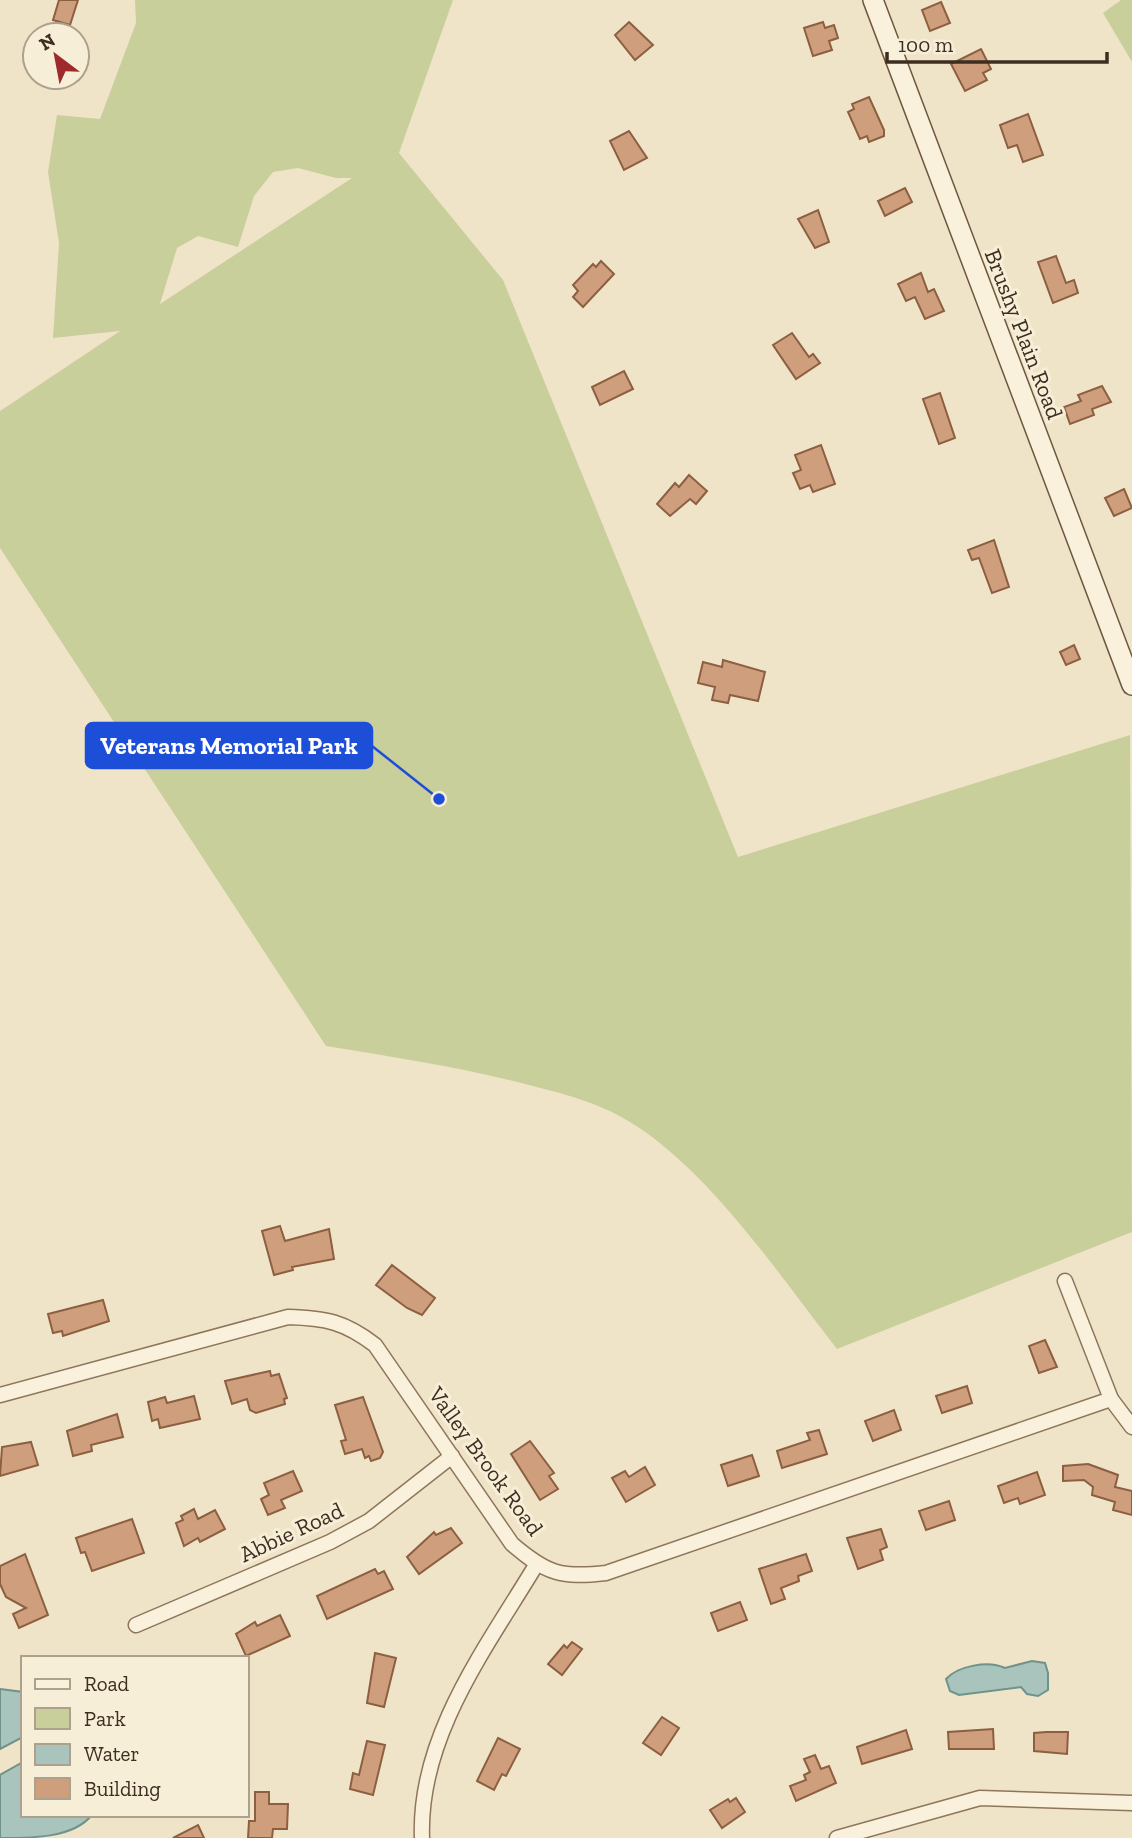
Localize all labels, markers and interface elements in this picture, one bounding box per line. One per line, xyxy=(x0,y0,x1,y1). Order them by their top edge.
north arrow xyxy=(21,21,91,91)
scale bar xyxy=(887,21,1108,65)
text: N xyxy=(35,28,59,56)
text: 100 m xyxy=(898,32,953,57)
street label: Brushy Plain Road xyxy=(979,245,1069,423)
callout: Veterans Memorial Park xyxy=(86,723,372,768)
text: Veterans Memorial Park xyxy=(100,731,358,760)
street label: Valley Brook Road xyxy=(422,1380,550,1541)
street label: Abbie Road xyxy=(235,1496,348,1568)
legend xyxy=(21,1656,248,1817)
text: Road xyxy=(84,1671,130,1696)
text: Park xyxy=(84,1706,126,1731)
text: Water xyxy=(84,1741,139,1766)
text: Building xyxy=(84,1776,161,1801)

